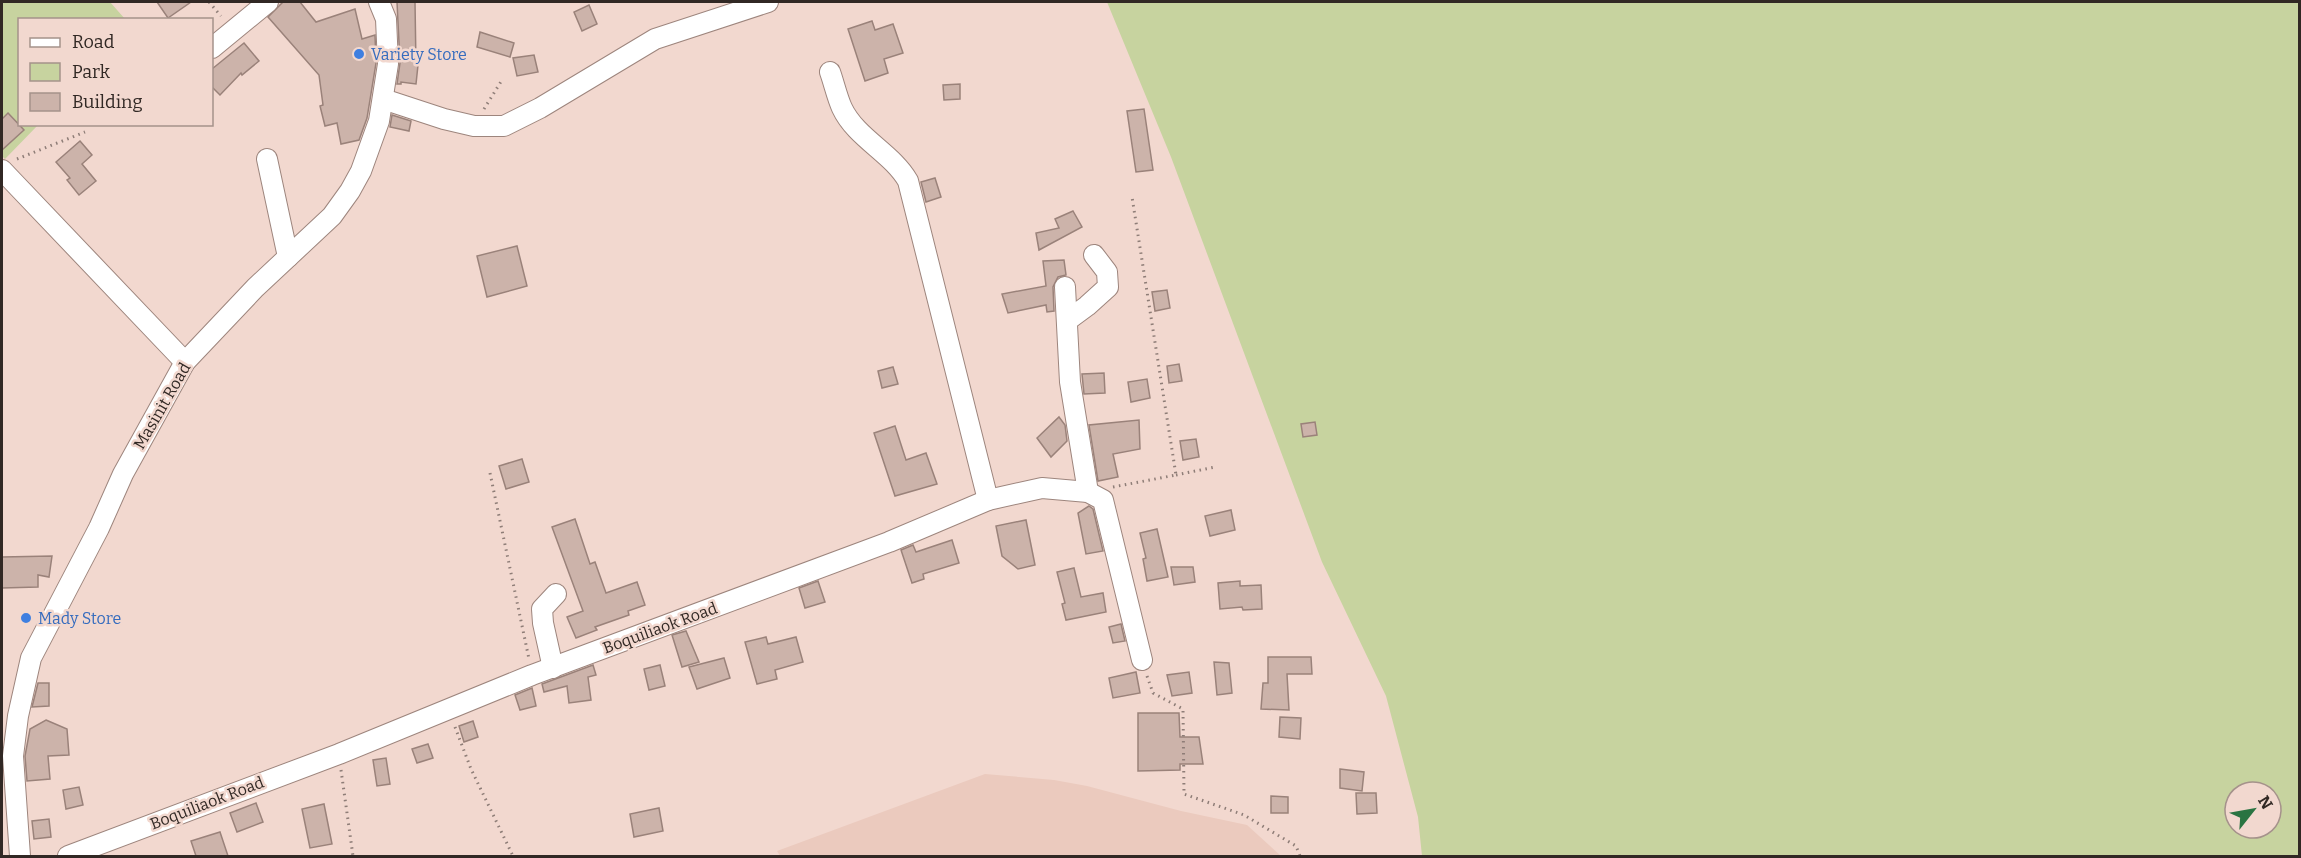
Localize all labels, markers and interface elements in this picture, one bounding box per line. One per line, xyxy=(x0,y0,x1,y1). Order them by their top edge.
legend xyxy=(18,18,213,126)
text: Road xyxy=(72,31,115,53)
place label: Variety Store xyxy=(371,45,467,64)
marker: Variety Store xyxy=(352,47,366,61)
text: Park xyxy=(72,61,111,83)
text: Building xyxy=(72,91,143,113)
street label: Masinit Road xyxy=(130,359,195,453)
street label: Boquiliaok Road xyxy=(600,598,720,657)
place label: Mady Store xyxy=(38,609,121,628)
marker: Mady Store xyxy=(19,611,33,625)
street label: Boquiliaok Road xyxy=(147,772,267,833)
north arrow xyxy=(2223,780,2283,840)
text: N xyxy=(2254,792,2277,813)

